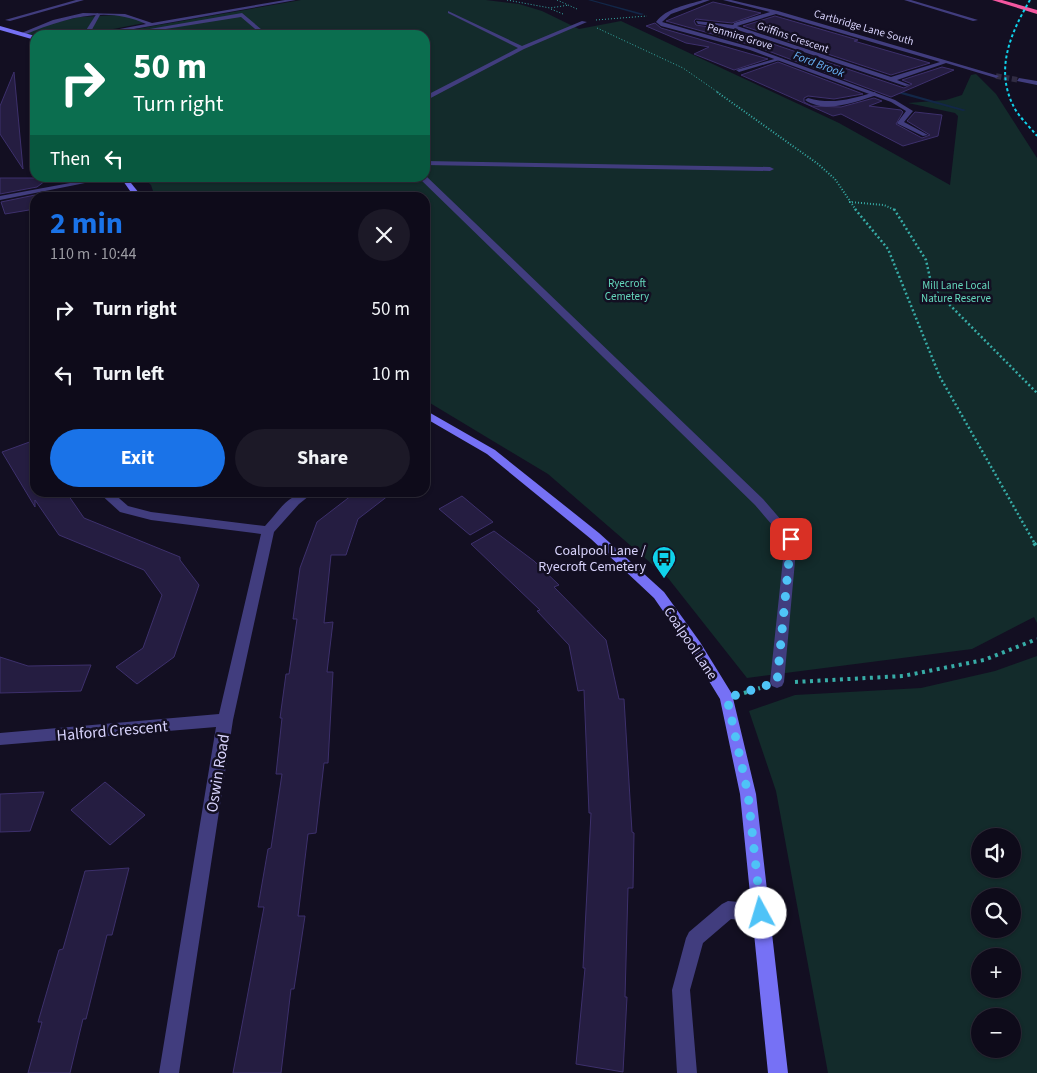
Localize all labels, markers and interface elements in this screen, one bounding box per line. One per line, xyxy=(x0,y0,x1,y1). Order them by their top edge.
street label: Cartbridge Lane South xyxy=(812,6,916,49)
street label: Griffins Crescent xyxy=(755,18,831,57)
street label: Penmire Grove xyxy=(705,19,775,54)
text: 50 m xyxy=(133,42,207,92)
water label: Ford Brook xyxy=(791,47,847,82)
icon: right xyxy=(50,50,115,115)
text: Turn right xyxy=(133,88,223,120)
icon: left xyxy=(100,145,128,173)
text: Then xyxy=(50,146,90,173)
text: 2 min xyxy=(50,202,123,245)
button: close xyxy=(358,209,410,261)
text: 110 m · 10:44 xyxy=(50,243,137,265)
park label: Ryecroft Cemetery xyxy=(605,276,649,304)
park label: Mill Lane Local Nature Reserve xyxy=(921,278,991,306)
icon: right xyxy=(50,296,78,324)
text: Turn right xyxy=(93,296,177,323)
text: 50 m xyxy=(372,296,410,323)
icon: left xyxy=(50,361,78,389)
text: Turn left xyxy=(93,361,164,388)
text: 10 m xyxy=(372,361,410,388)
button: Exit xyxy=(50,429,225,487)
button: Share xyxy=(235,429,410,487)
pin xyxy=(770,518,812,560)
icon: arrive xyxy=(777,525,805,553)
place label: Coalpool Lane / Ryecroft Cemetery xyxy=(538,541,646,577)
bus stop icon: Coalpool Lane / Ryecroft Cemetery xyxy=(651,545,677,579)
street label: Coalpool Lane xyxy=(658,603,722,684)
street label: Halford Crescent xyxy=(56,715,169,747)
street label: Oswin Road xyxy=(201,732,235,814)
map controls xyxy=(971,828,1021,1058)
button: sound xyxy=(971,828,1021,878)
position arrow xyxy=(734,886,786,938)
button: search xyxy=(971,888,1021,938)
button: + xyxy=(971,948,1021,998)
button: − xyxy=(971,1008,1021,1058)

